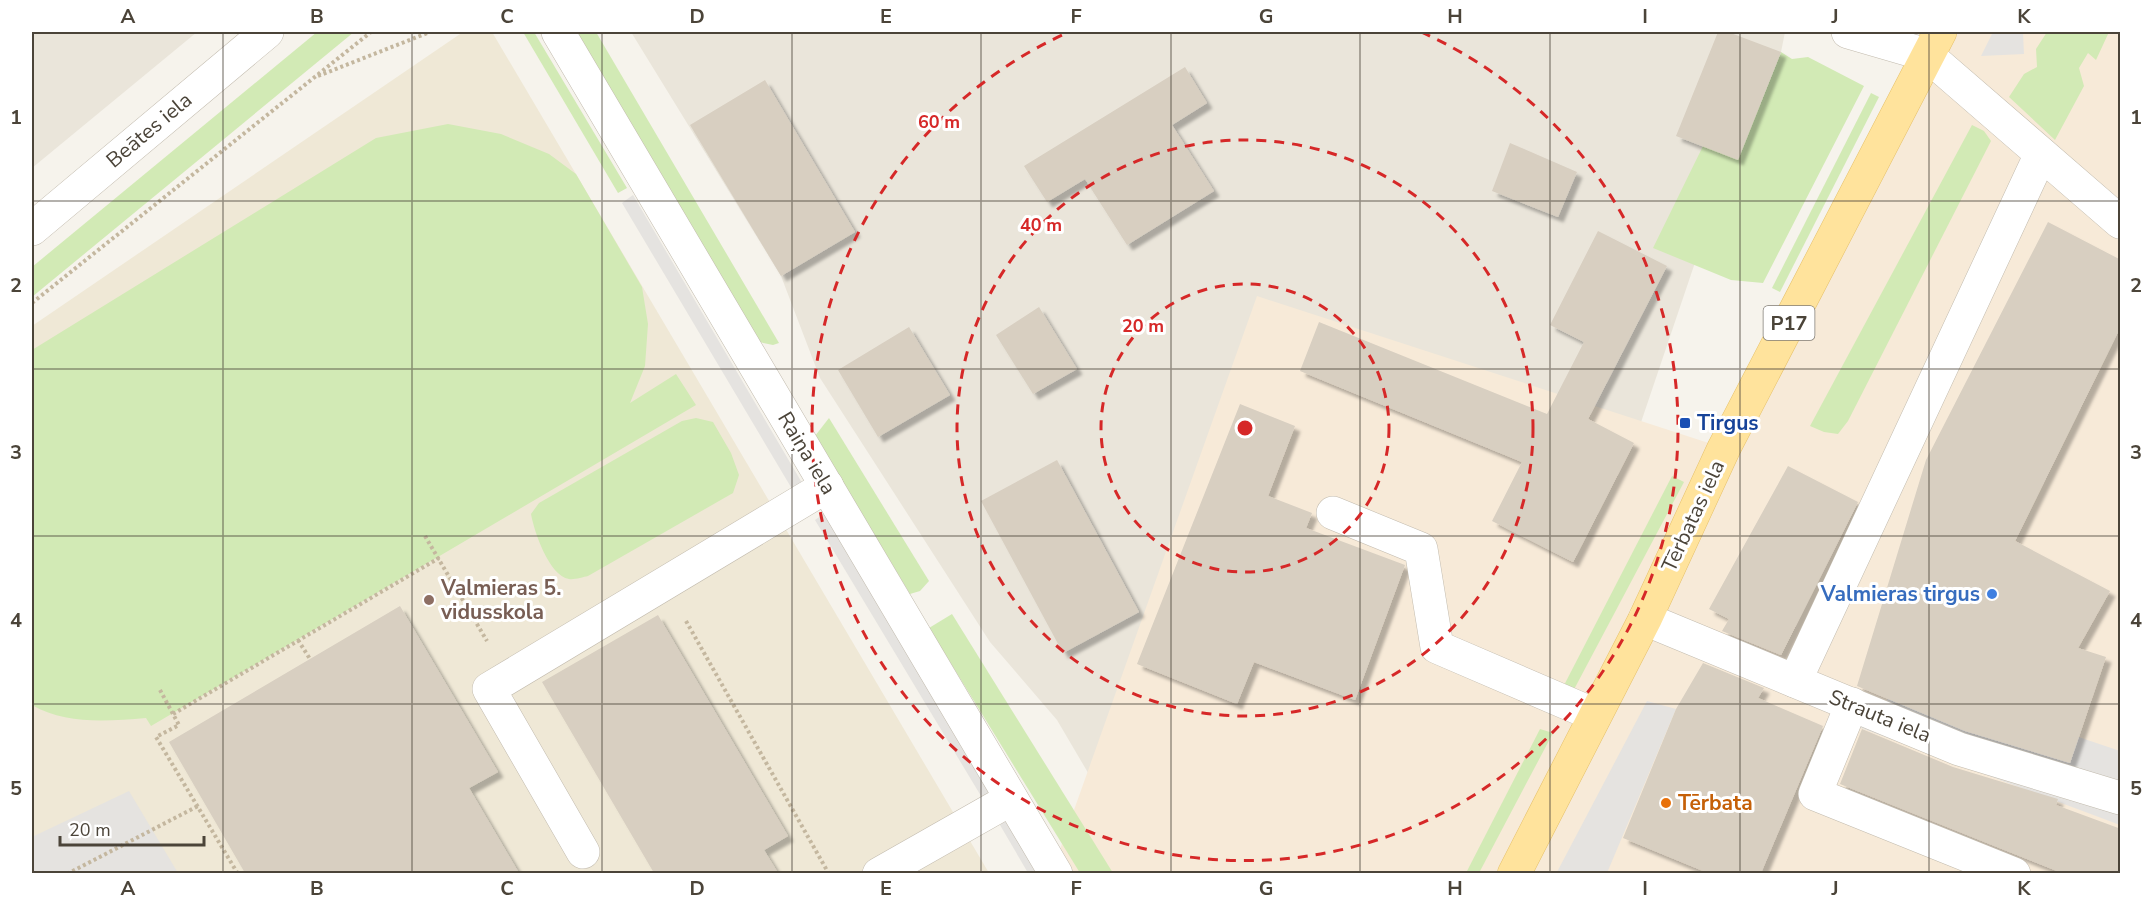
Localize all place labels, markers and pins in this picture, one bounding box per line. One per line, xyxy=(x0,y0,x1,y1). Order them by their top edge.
place label: Tirgus xyxy=(1697,409,1759,437)
marker: Tirgus xyxy=(1678,416,1692,430)
centre of rings xyxy=(1235,418,1255,438)
place label: Valmieras 5. vidusskola xyxy=(440,574,561,626)
place label: Valmieras tirgus xyxy=(1820,580,1980,608)
marker: Valmieras tirgus xyxy=(1985,587,1999,601)
marker: Valmieras 5. vidusskola xyxy=(422,593,436,607)
place label: Tērbata xyxy=(1678,789,1753,817)
marker: Tērbata xyxy=(1659,796,1673,810)

